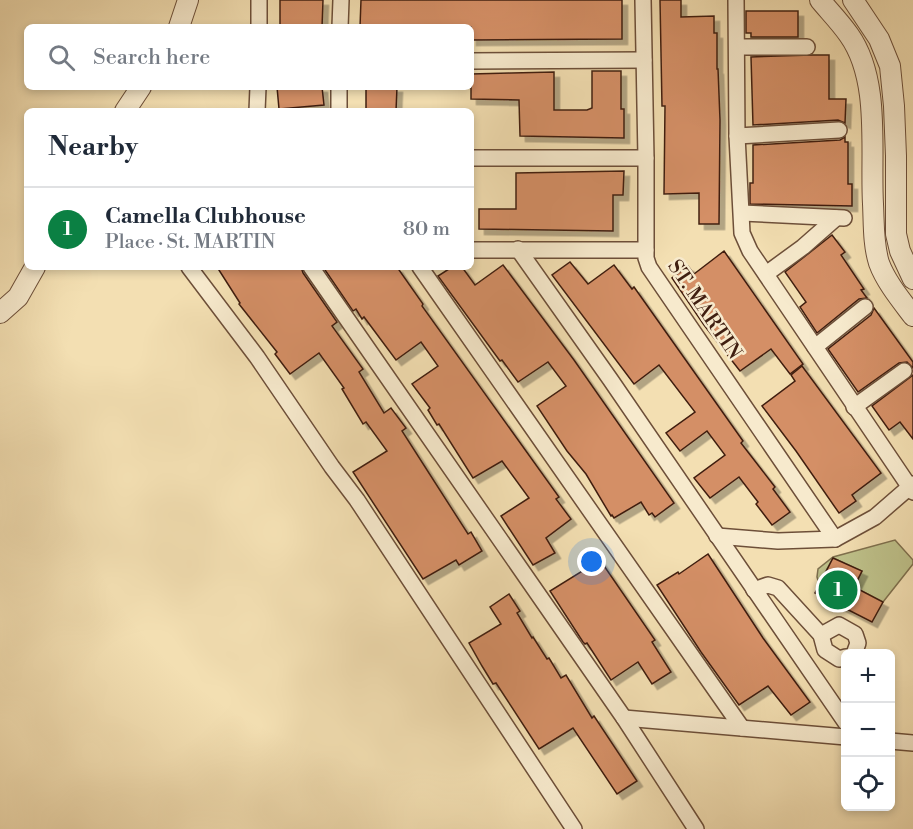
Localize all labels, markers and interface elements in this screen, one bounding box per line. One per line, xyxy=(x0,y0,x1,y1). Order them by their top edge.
search box xyxy=(24,24,474,90)
icon: search xyxy=(45,41,78,74)
text: Search here xyxy=(93,44,210,71)
text: Nearby xyxy=(48,131,138,163)
text: Camella Clubhouse xyxy=(105,203,306,230)
text: 1 xyxy=(63,217,72,242)
text: 80 m xyxy=(403,217,450,242)
text: Place · St. MARTIN xyxy=(105,230,275,255)
street label: ST. MARTIN xyxy=(662,255,747,365)
your location xyxy=(577,547,606,576)
pin: 1 xyxy=(818,568,858,612)
map controls xyxy=(841,649,895,811)
button: + xyxy=(841,649,895,703)
button: − xyxy=(841,703,895,757)
button: locate xyxy=(841,757,895,811)

